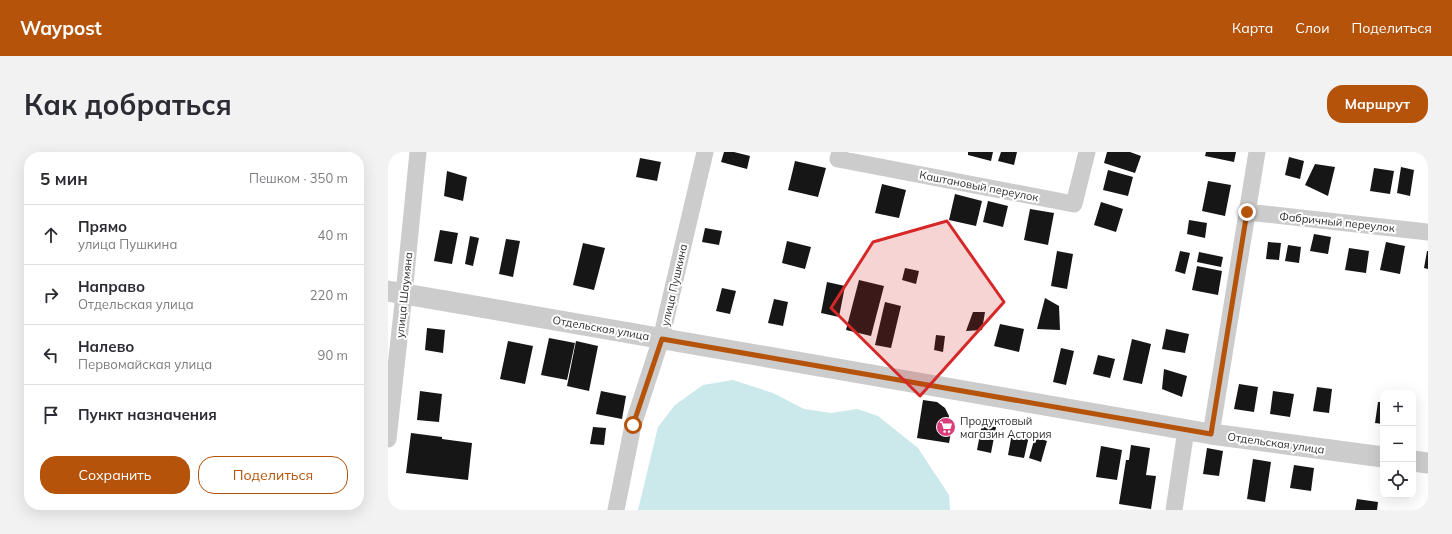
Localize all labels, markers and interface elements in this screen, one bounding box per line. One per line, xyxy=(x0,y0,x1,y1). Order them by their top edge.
text: Waypost xyxy=(20,16,102,40)
text: Карта xyxy=(1232,19,1273,37)
text: Слои xyxy=(1295,19,1330,37)
text: Поделиться xyxy=(1352,19,1432,37)
button: Маршрут xyxy=(1327,85,1428,123)
text: Как добраться xyxy=(24,87,232,122)
text: 5 мин xyxy=(40,168,88,189)
street label: Каштановый переулок xyxy=(918,168,1040,204)
text: Пешком · 350 m xyxy=(249,170,348,186)
route end xyxy=(1238,203,1256,221)
street label: Фабричный переулок xyxy=(1279,209,1396,235)
text: Прямо xyxy=(78,217,127,236)
icon: ahead xyxy=(40,224,62,246)
text: 40 m xyxy=(318,227,348,243)
text: улица Пушкина xyxy=(78,236,177,252)
street label: улица Пушкина xyxy=(658,242,690,328)
street label: улица Шаумяна xyxy=(393,251,415,339)
text: Направо xyxy=(78,277,145,296)
icon: right xyxy=(40,284,62,306)
text: 220 m xyxy=(310,287,348,303)
text: Отдельская улица xyxy=(78,296,194,312)
street label: Отдельская улица xyxy=(552,313,650,343)
text: Налево xyxy=(78,337,134,356)
icon: left xyxy=(40,344,62,366)
text: 90 m xyxy=(318,347,348,363)
text: Первомайская улица xyxy=(78,356,212,372)
map controls xyxy=(1380,390,1416,498)
button: + xyxy=(1380,390,1416,426)
icon: arrive xyxy=(40,404,62,426)
text: Пункт назначения xyxy=(78,405,217,424)
place label: Продуктовый магазин Астория xyxy=(960,414,1052,441)
route start xyxy=(624,416,642,434)
supermarket icon: Продуктовый магазин Астория xyxy=(935,416,957,438)
button: − xyxy=(1380,426,1416,462)
street label: Отдельская улица xyxy=(1227,429,1325,457)
button: Сохранить xyxy=(40,456,190,494)
button: Поделиться xyxy=(198,456,348,494)
button: locate xyxy=(1380,462,1416,498)

